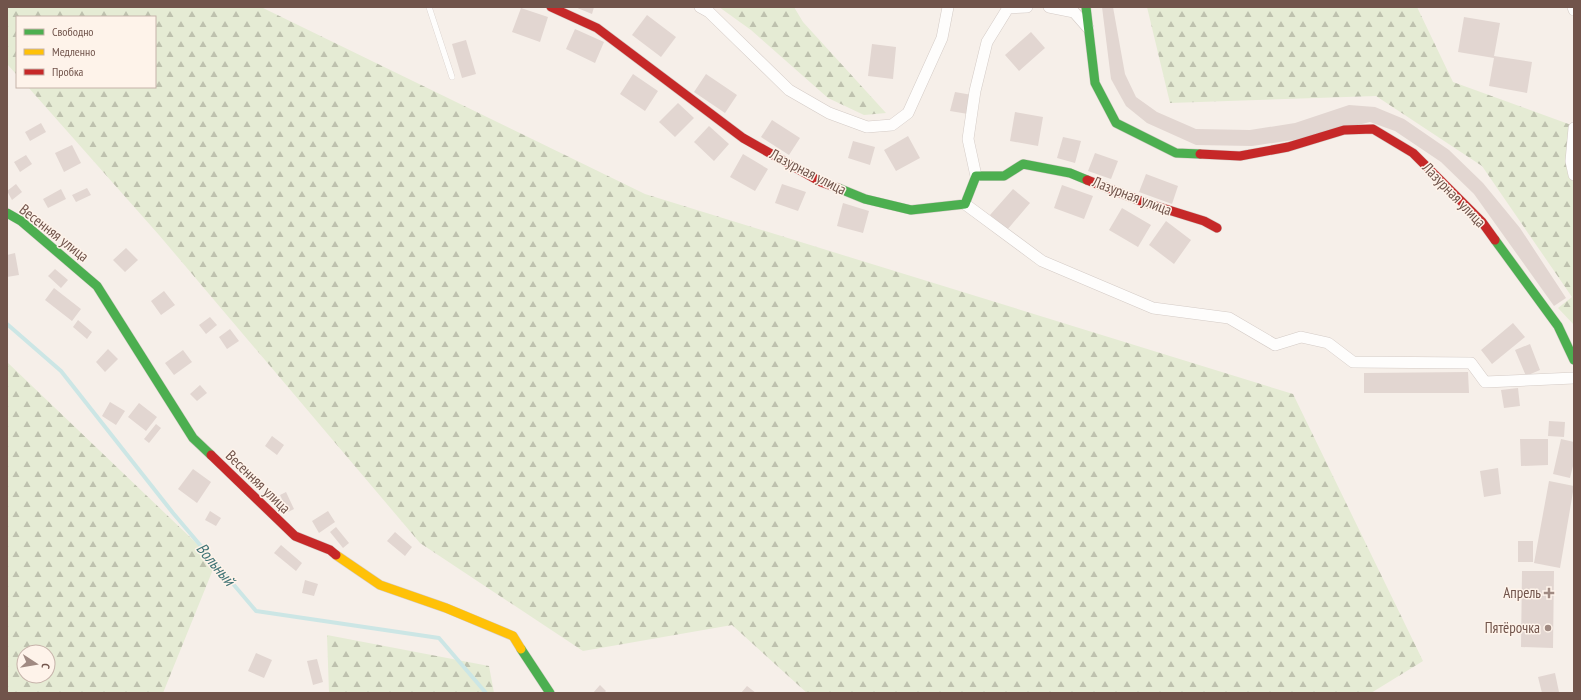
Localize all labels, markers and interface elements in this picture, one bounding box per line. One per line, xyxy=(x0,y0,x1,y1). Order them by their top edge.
legend xyxy=(16,16,156,88)
text: Свободно xyxy=(52,24,94,39)
text: Медленно xyxy=(52,44,95,59)
text: Пробка xyxy=(52,64,84,79)
street label: Лазурная улица xyxy=(766,144,850,199)
street label: Лазурная улица xyxy=(1418,157,1490,231)
street label: Лазурная улица xyxy=(1089,171,1174,219)
street label: Весенняя улица xyxy=(16,200,93,266)
street label: Весенняя улица xyxy=(222,446,295,517)
water label: Вольный xyxy=(192,539,241,591)
place label: Апрель xyxy=(1503,583,1541,602)
marker: Апрель xyxy=(1544,588,1554,598)
place label: Пятёрочка xyxy=(1485,618,1540,637)
marker: Пятёрочка xyxy=(1543,623,1553,633)
north arrow xyxy=(16,644,56,684)
text: С xyxy=(38,662,53,670)

